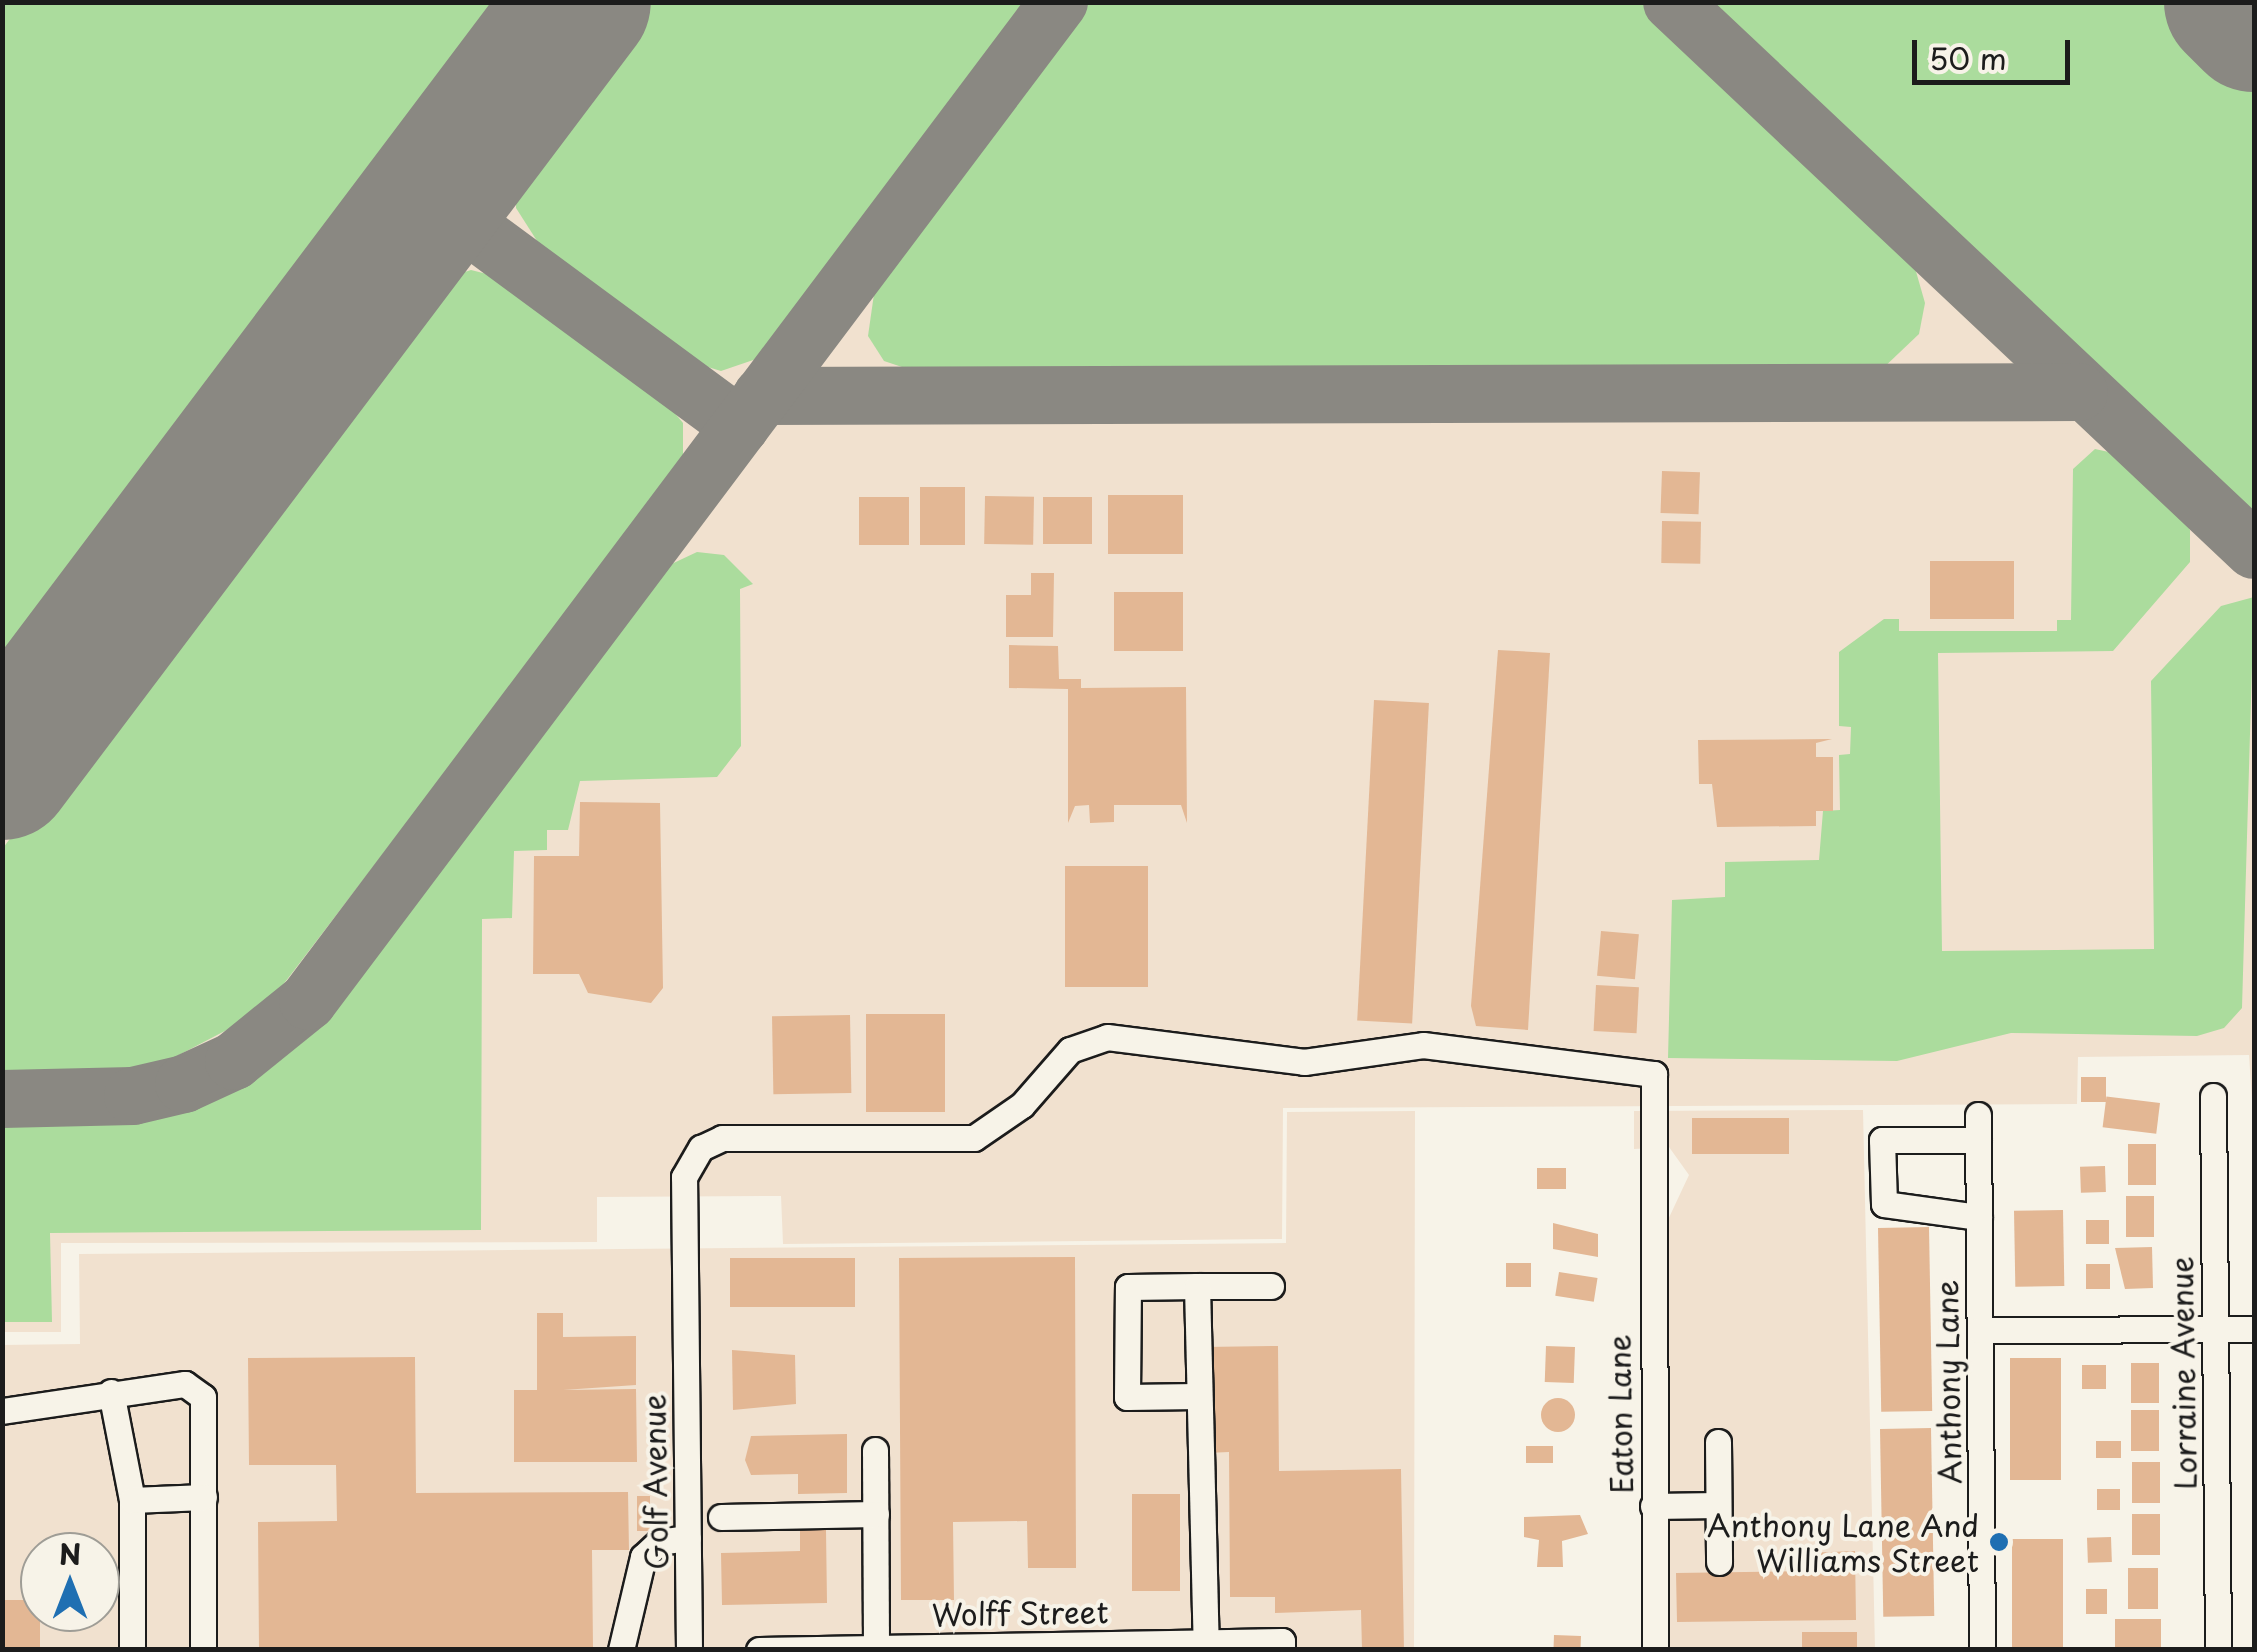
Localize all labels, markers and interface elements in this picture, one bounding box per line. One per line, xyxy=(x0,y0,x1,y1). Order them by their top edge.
scale bar xyxy=(1917,20,2074,82)
text: 50 m xyxy=(1929,35,2007,80)
street label: Lorraine Avenue xyxy=(2163,1256,2203,1490)
street label: Anthony Lane xyxy=(1928,1280,1968,1484)
street label: Eaton Lane xyxy=(1601,1333,1639,1495)
street label: Golf Avenue xyxy=(635,1394,675,1570)
place label: Anthony Lane And Williams Street xyxy=(1706,1507,1979,1578)
marker: Anthony Lane And Williams Street xyxy=(1988,1531,2010,1553)
north arrow xyxy=(20,1532,120,1632)
text: N xyxy=(59,1532,81,1575)
street label: Wolff Street xyxy=(931,1593,1109,1633)

